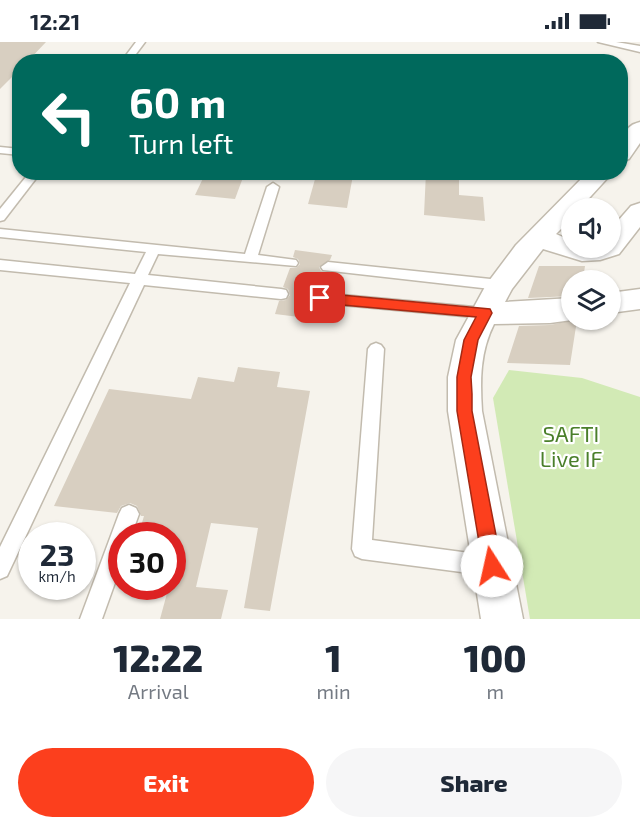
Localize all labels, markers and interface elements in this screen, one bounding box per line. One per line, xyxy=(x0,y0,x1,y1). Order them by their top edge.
text: 12:21 xyxy=(30,8,80,34)
text: 60 m xyxy=(129,76,226,126)
icon: left xyxy=(30,78,108,156)
text: Turn left xyxy=(129,127,233,159)
map controls xyxy=(561,198,621,330)
button: sound xyxy=(561,198,621,258)
button: layers xyxy=(561,270,621,330)
pin xyxy=(294,272,345,323)
icon: arrive xyxy=(303,281,336,314)
park label: SAFTI Live IF xyxy=(540,420,602,471)
speed limit sign: 30 xyxy=(108,522,186,600)
position arrow xyxy=(460,534,524,598)
text: 23 xyxy=(40,536,74,572)
text: km/h xyxy=(38,567,76,585)
text: 12:22 xyxy=(113,636,203,679)
text: 1 xyxy=(325,636,342,679)
text: 100 xyxy=(464,636,527,679)
text: Arrival xyxy=(128,679,189,703)
text: min xyxy=(316,679,351,703)
text: m xyxy=(486,679,504,703)
button: Exit xyxy=(18,748,314,817)
button: Share xyxy=(326,748,622,817)

